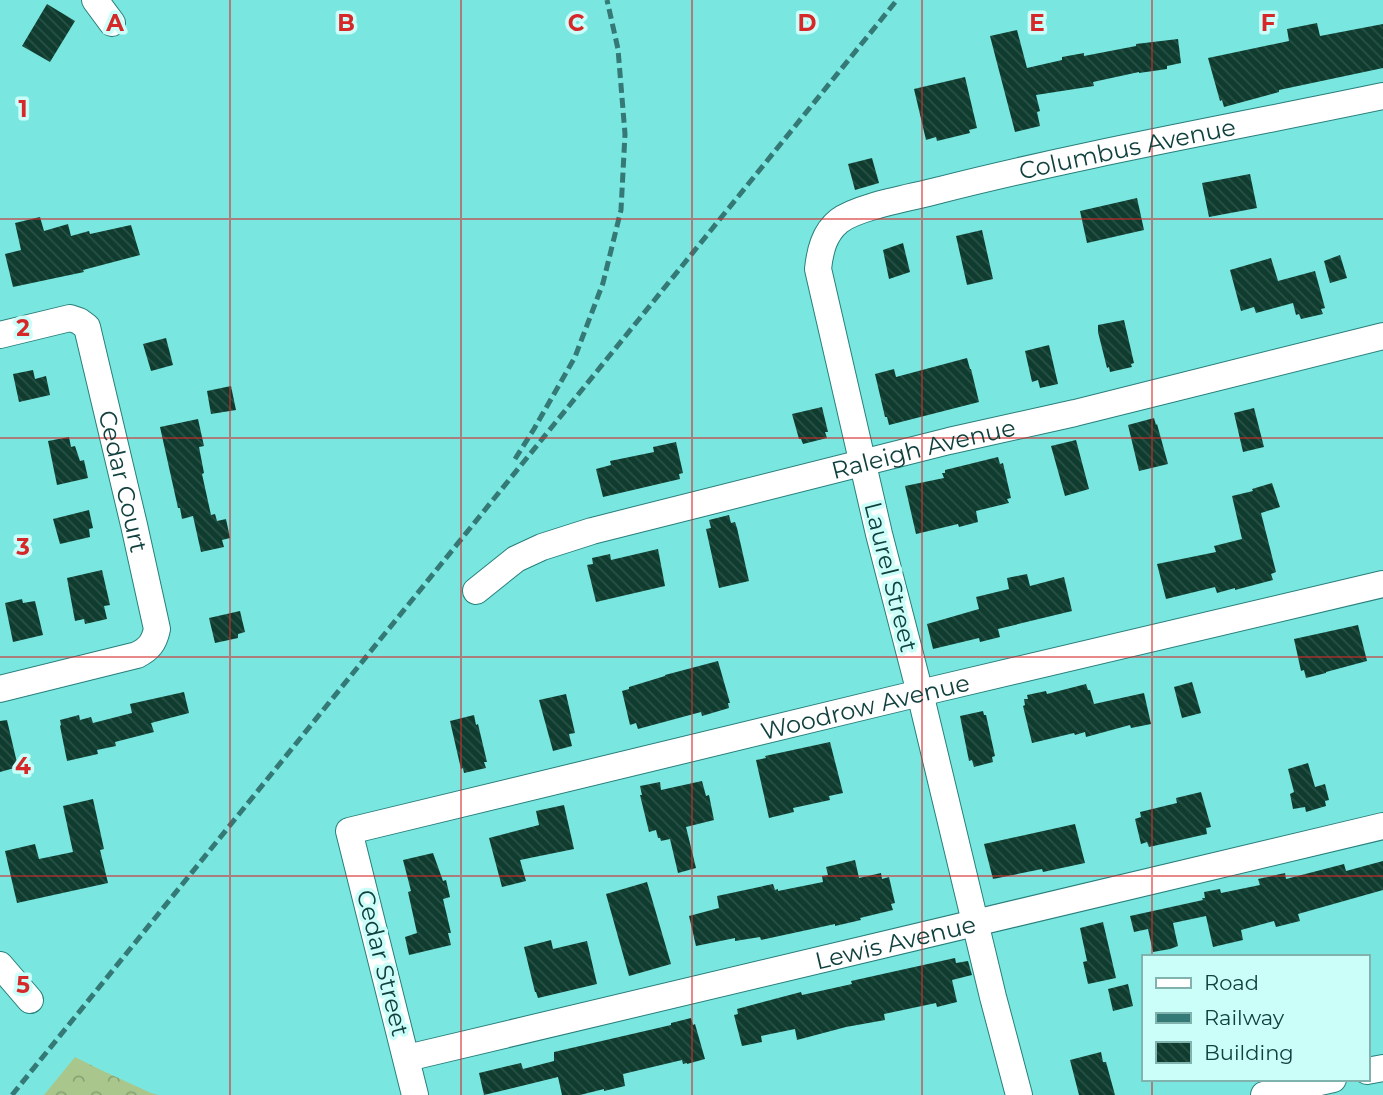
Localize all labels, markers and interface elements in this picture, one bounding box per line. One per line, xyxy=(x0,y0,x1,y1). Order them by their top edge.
text: A xyxy=(105,9,124,37)
text: B xyxy=(337,9,355,37)
text: C xyxy=(568,9,585,37)
text: D xyxy=(798,9,817,37)
text: E xyxy=(1029,9,1045,37)
text: F xyxy=(1261,9,1276,37)
text: 1 xyxy=(18,95,28,123)
street label: Columbus Avenue xyxy=(1016,112,1238,185)
text: 2 xyxy=(16,314,30,342)
street label: Cedar Court xyxy=(93,407,154,555)
street label: Raleigh Avenue xyxy=(828,412,1018,485)
street label: Laurel Street xyxy=(858,499,924,655)
text: 3 xyxy=(15,533,30,561)
street label: Woodrow Avenue xyxy=(758,667,972,745)
text: 4 xyxy=(15,752,31,780)
street label: Cedar Street xyxy=(351,887,415,1039)
street label: Lewis Avenue xyxy=(812,909,979,975)
legend xyxy=(1142,955,1369,1081)
text: Road xyxy=(1204,970,1259,995)
text: 5 xyxy=(16,971,30,999)
text: Railway xyxy=(1204,1005,1285,1030)
text: Building xyxy=(1204,1040,1294,1065)

